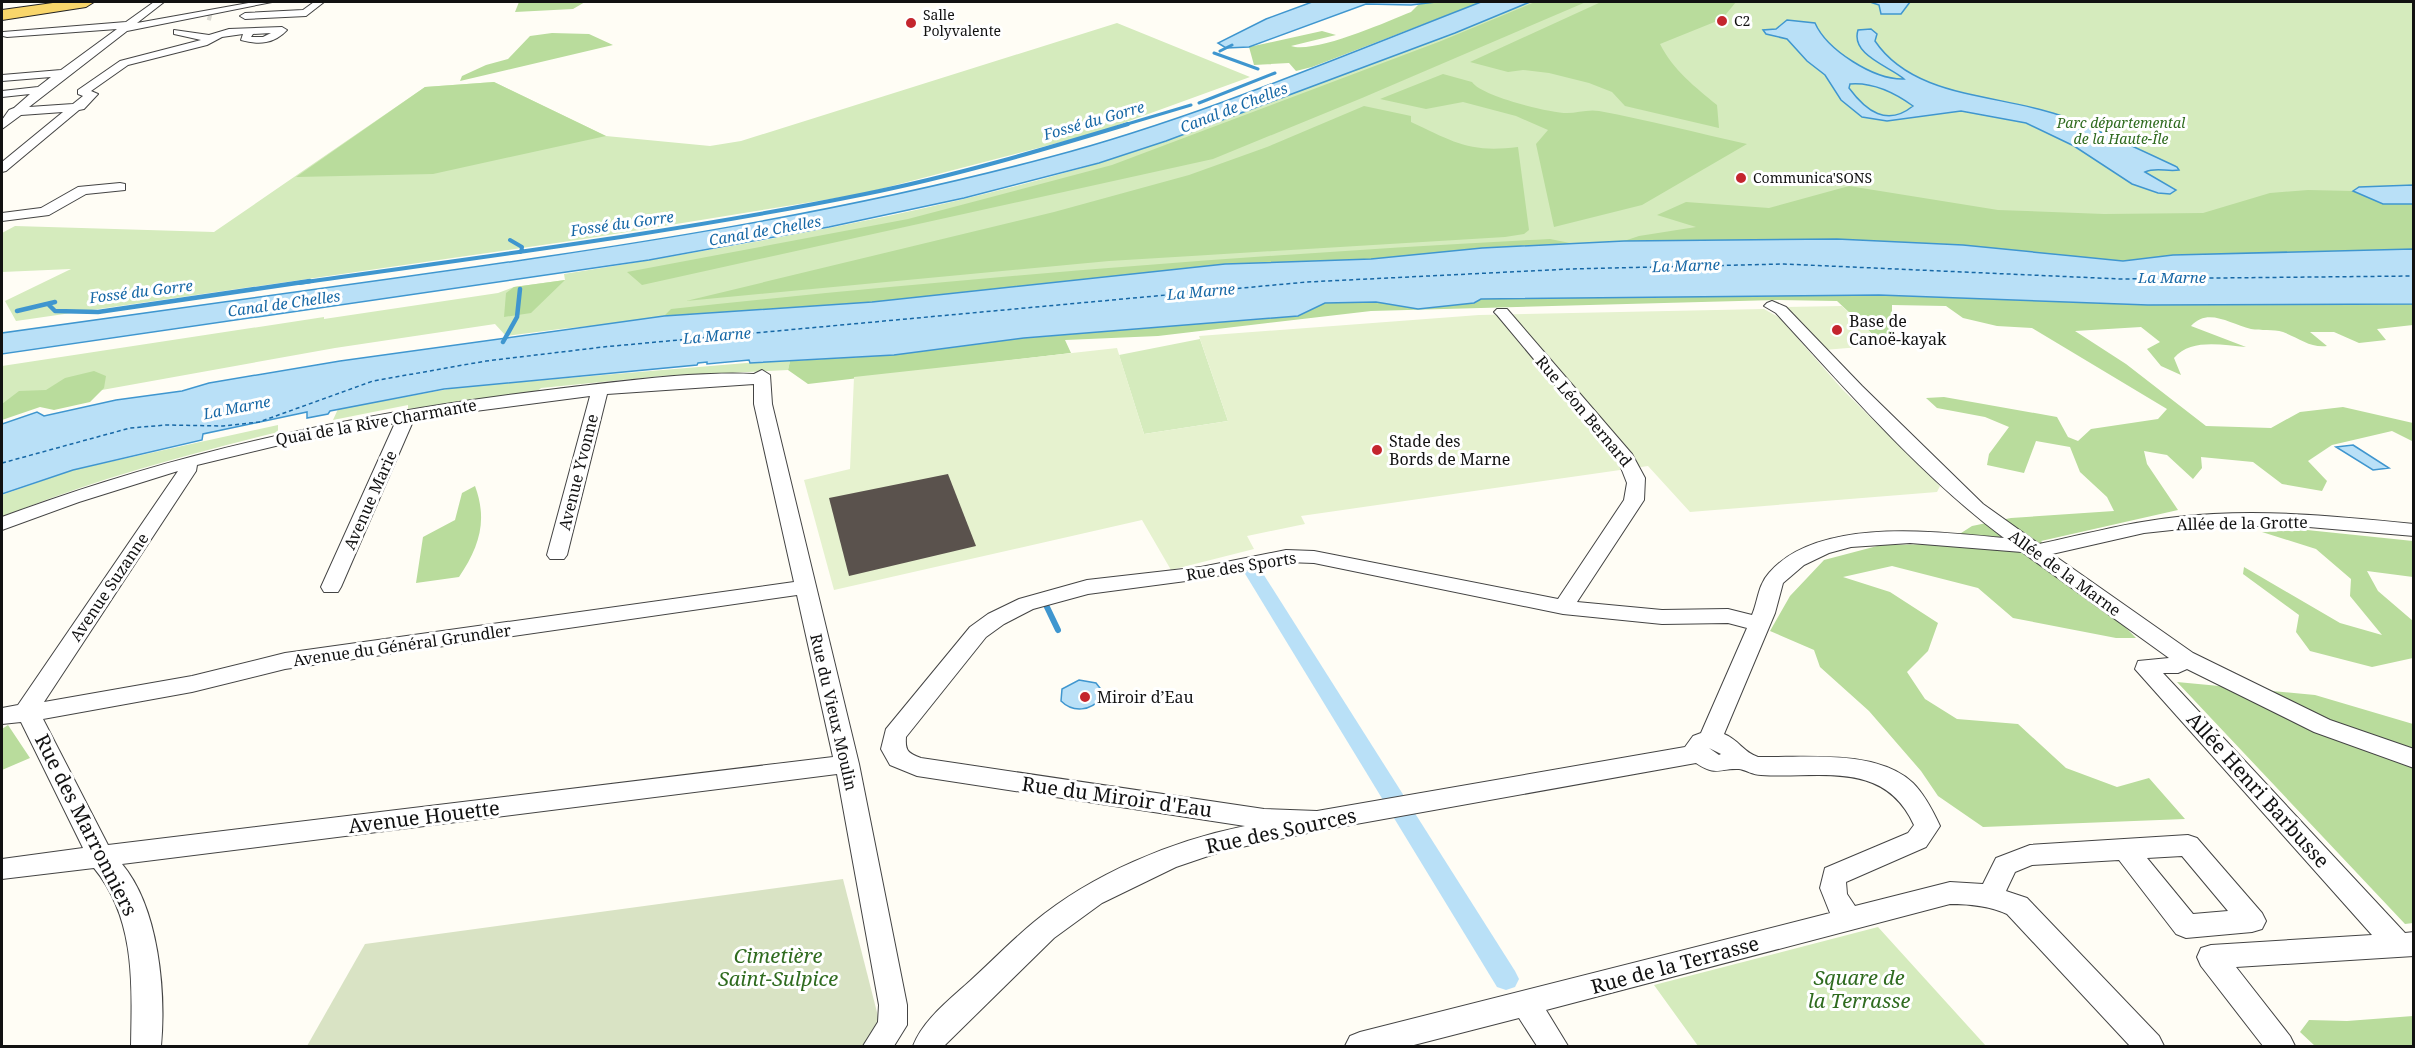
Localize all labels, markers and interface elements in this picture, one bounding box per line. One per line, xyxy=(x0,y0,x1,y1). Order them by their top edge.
place label: Salle Polyvalente xyxy=(923,5,1001,40)
place label: C2 xyxy=(1734,11,1750,30)
marker: C2 xyxy=(1715,14,1729,28)
marker: Salle Polyvalente xyxy=(904,16,918,30)
water label: Canal de Chelles xyxy=(1177,77,1290,137)
water label: Fossé du Gorre xyxy=(1040,96,1147,144)
park label: Parc départemental de la Haute-Île xyxy=(2056,113,2186,148)
place label: Communica'SONS xyxy=(1753,168,1872,187)
marker: Communica'SONS xyxy=(1734,171,1748,185)
water label: Fossé du Gorre xyxy=(568,206,675,240)
water label: Canal de Chelles xyxy=(707,210,822,250)
water label: La Marne xyxy=(1651,254,1721,276)
water label: La Marne xyxy=(2137,267,2207,287)
water label: Fossé du Gorre xyxy=(87,275,194,307)
water label: La Marne xyxy=(1165,278,1236,304)
water label: Canal de Chelles xyxy=(226,285,341,321)
place label: Base de Canoë-kayak xyxy=(1849,310,1947,350)
water label: La Marne xyxy=(681,322,752,348)
marker: Base de Canoë-kayak xyxy=(1830,323,1844,337)
street label: Rue Léon Bernard xyxy=(1531,351,1637,471)
water label: La Marne xyxy=(200,391,273,424)
street label: Quai de la Rive Charmante xyxy=(274,393,478,451)
street label: Avenue Yvonne xyxy=(553,412,603,532)
place label: Stade des Bords de Marne xyxy=(1389,430,1510,470)
marker: Stade des Bords de Marne xyxy=(1370,443,1384,457)
street label: Avenue Marie xyxy=(338,447,402,553)
street label: Allée de la Grotte xyxy=(2176,511,2308,535)
street label: Allée de la Marne xyxy=(2004,525,2126,621)
street label: Avenue Suzanne xyxy=(64,528,154,646)
street label: Rue des Sports xyxy=(1184,546,1298,586)
street label: Avenue du Général Grundler xyxy=(292,619,513,671)
street label: Rue du Vieux Moulin xyxy=(805,631,863,793)
place label: Miroir d’Eau xyxy=(1097,686,1194,708)
marker: Miroir d’Eau xyxy=(1078,690,1092,704)
street label: Allée Henri Barbusse xyxy=(2181,706,2336,873)
street label: Rue des Marronniers xyxy=(29,729,144,920)
street label: Rue du Miroir d'Eau xyxy=(1020,770,1214,823)
street label: Avenue Houette xyxy=(347,794,501,839)
street label: Rue des Sources xyxy=(1203,801,1359,860)
street label: Rue de la Terrasse xyxy=(1588,929,1762,1000)
park label: Cimetière Saint-Sulpice xyxy=(718,942,838,992)
park label: Square de la Terrasse xyxy=(1808,964,1910,1014)

